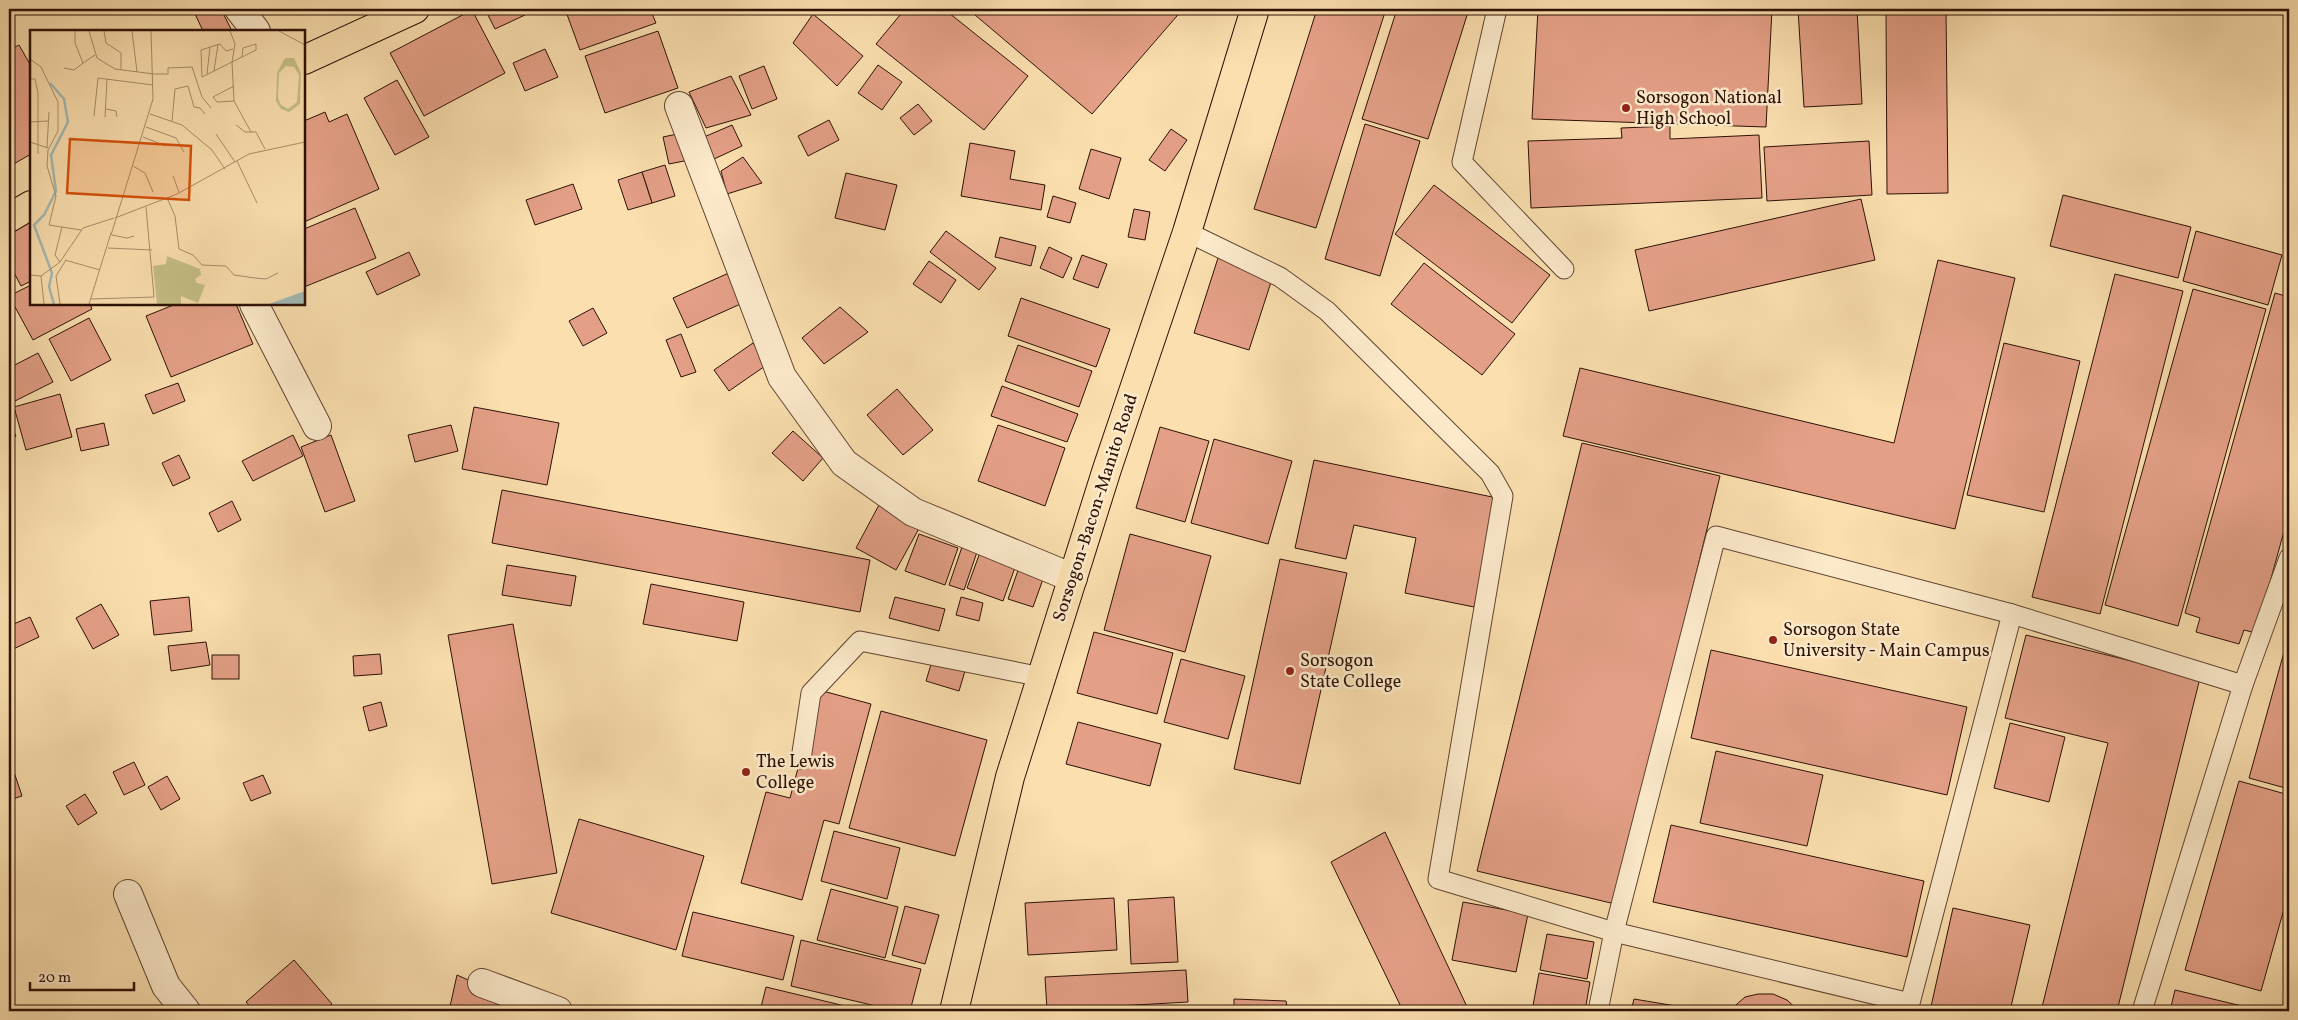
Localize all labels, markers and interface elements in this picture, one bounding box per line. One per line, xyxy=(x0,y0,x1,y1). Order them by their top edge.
inset map xyxy=(30,30,305,305)
place label: Sorsogon National High School xyxy=(1636,86,1782,132)
marker: Sorsogon National High School xyxy=(1620,102,1632,114)
street label: Sorsogon-Bacon-Manito Road xyxy=(1047,391,1145,625)
place label: Sorsogon State University - Main Campus xyxy=(1783,618,1990,664)
marker: Sorsogon State University - Main Campus xyxy=(1767,634,1779,646)
place label: Sorsogon State College xyxy=(1300,649,1401,695)
marker: Sorsogon State College xyxy=(1284,665,1296,677)
place label: The Lewis College xyxy=(756,750,835,796)
marker: The Lewis College xyxy=(740,766,752,778)
scale bar xyxy=(30,960,134,992)
text: 20 m xyxy=(38,968,71,989)

